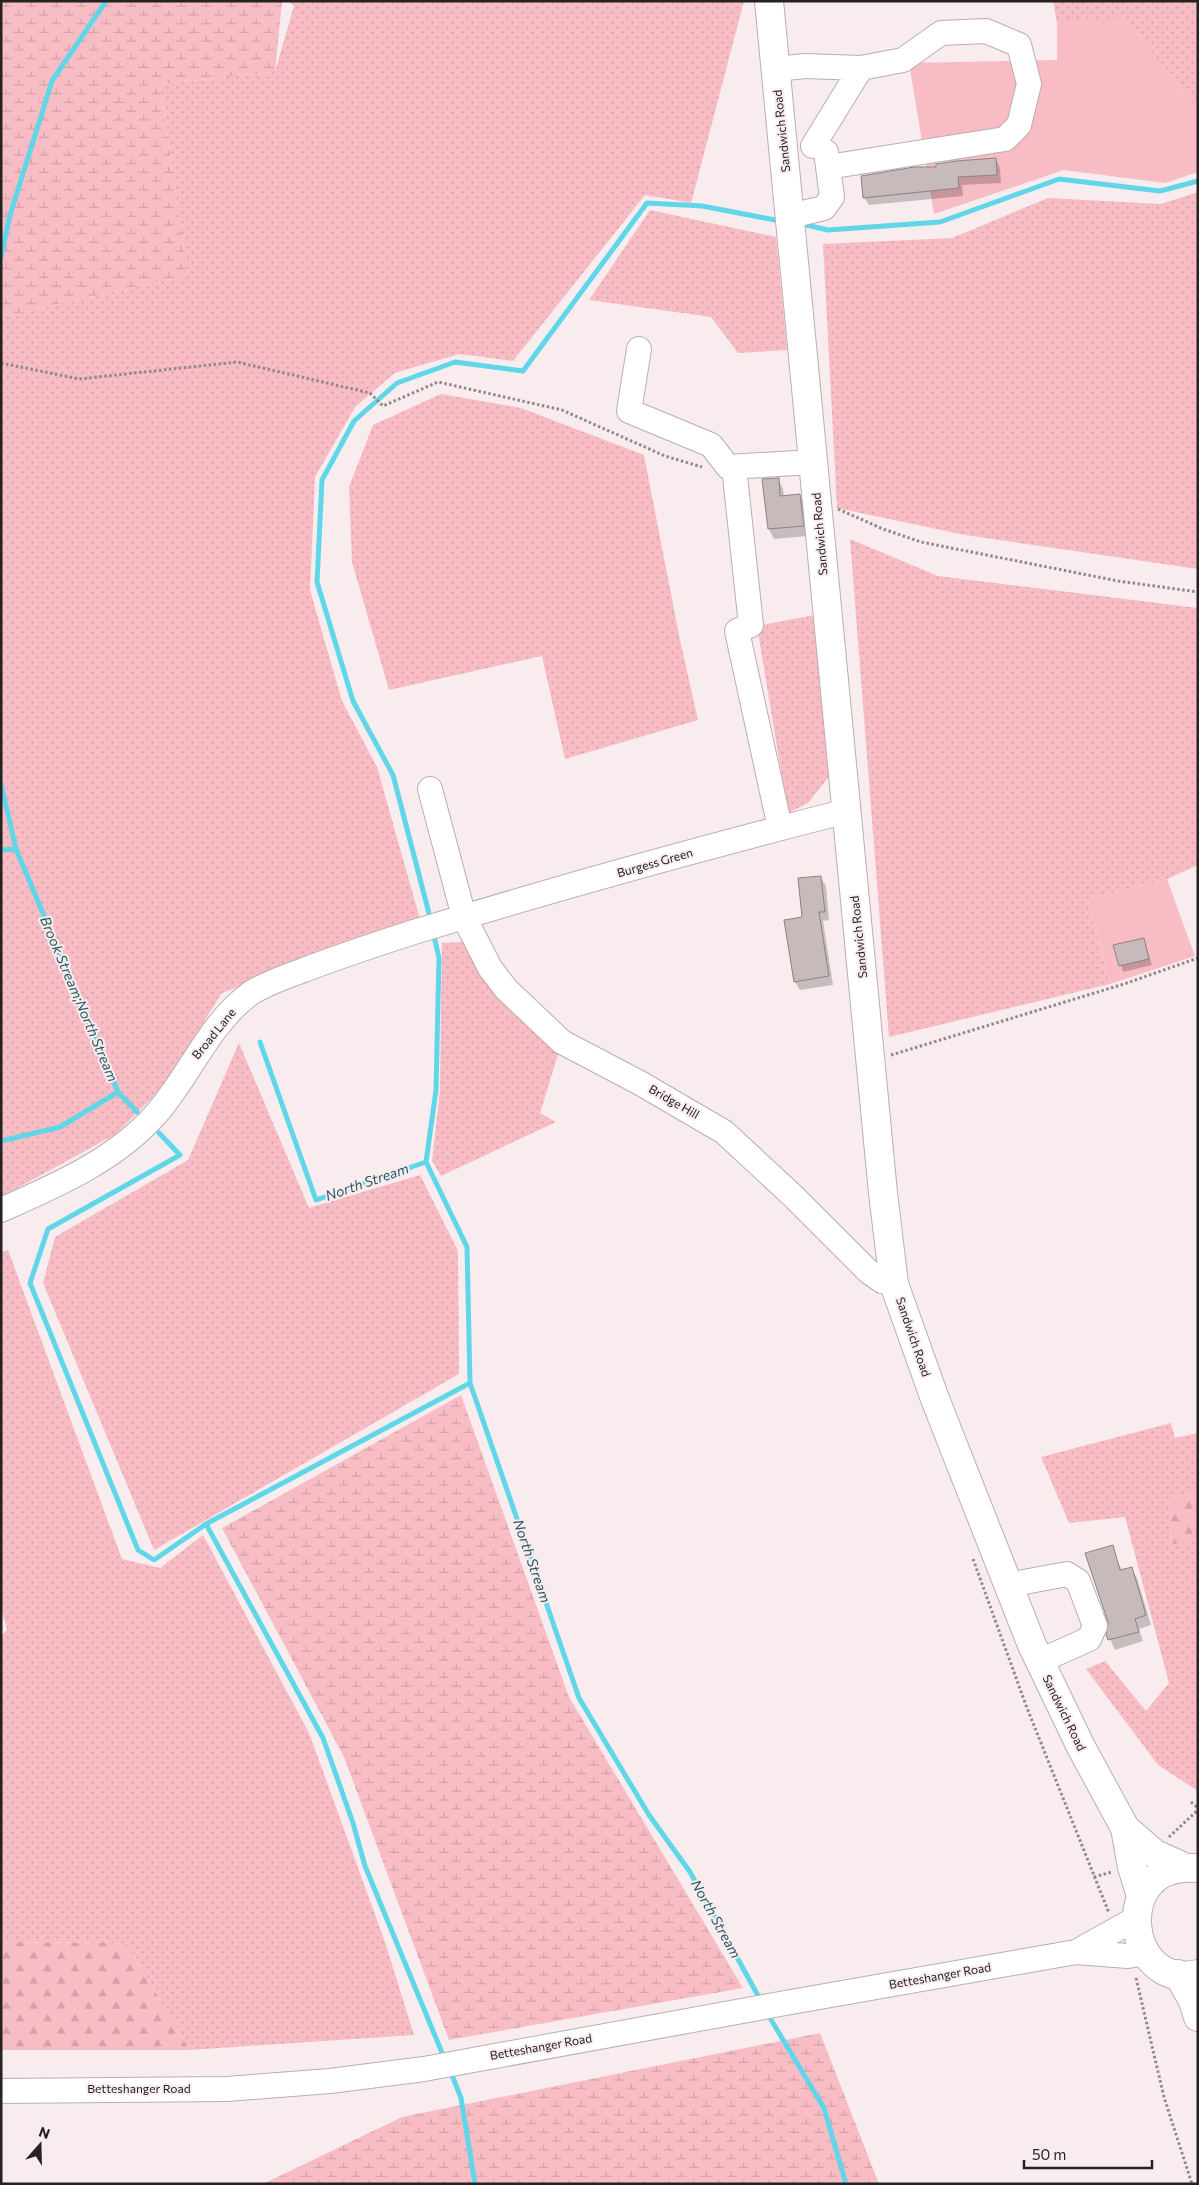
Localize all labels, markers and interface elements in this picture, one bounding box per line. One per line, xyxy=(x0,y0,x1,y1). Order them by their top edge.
street label: Sandwich Road xyxy=(770,89,792,173)
street label: Sandwich Road xyxy=(808,492,830,576)
street label: Burgess Green xyxy=(615,845,694,880)
street label: Sandwich Road xyxy=(847,895,869,979)
water label: Brook Stream;North Stream xyxy=(37,914,122,1084)
street label: Broad Lane xyxy=(188,1005,238,1062)
street label: Bridge Hill xyxy=(647,1081,702,1121)
water label: North Stream xyxy=(323,1159,411,1204)
street label: Sandwich Road xyxy=(894,1295,934,1378)
water label: North Stream xyxy=(510,1517,555,1605)
street label: Sandwich Road xyxy=(1040,1672,1089,1753)
water label: North Stream xyxy=(688,1877,745,1961)
street label: Betteshanger Road xyxy=(888,1959,992,1991)
street label: Betteshanger Road xyxy=(489,2030,593,2062)
street label: Betteshanger Road xyxy=(87,2081,191,2095)
north arrow xyxy=(15,2120,65,2170)
text: N xyxy=(37,2123,52,2142)
scale bar xyxy=(1024,2138,1152,2170)
text: 50 m xyxy=(1032,2145,1066,2163)

